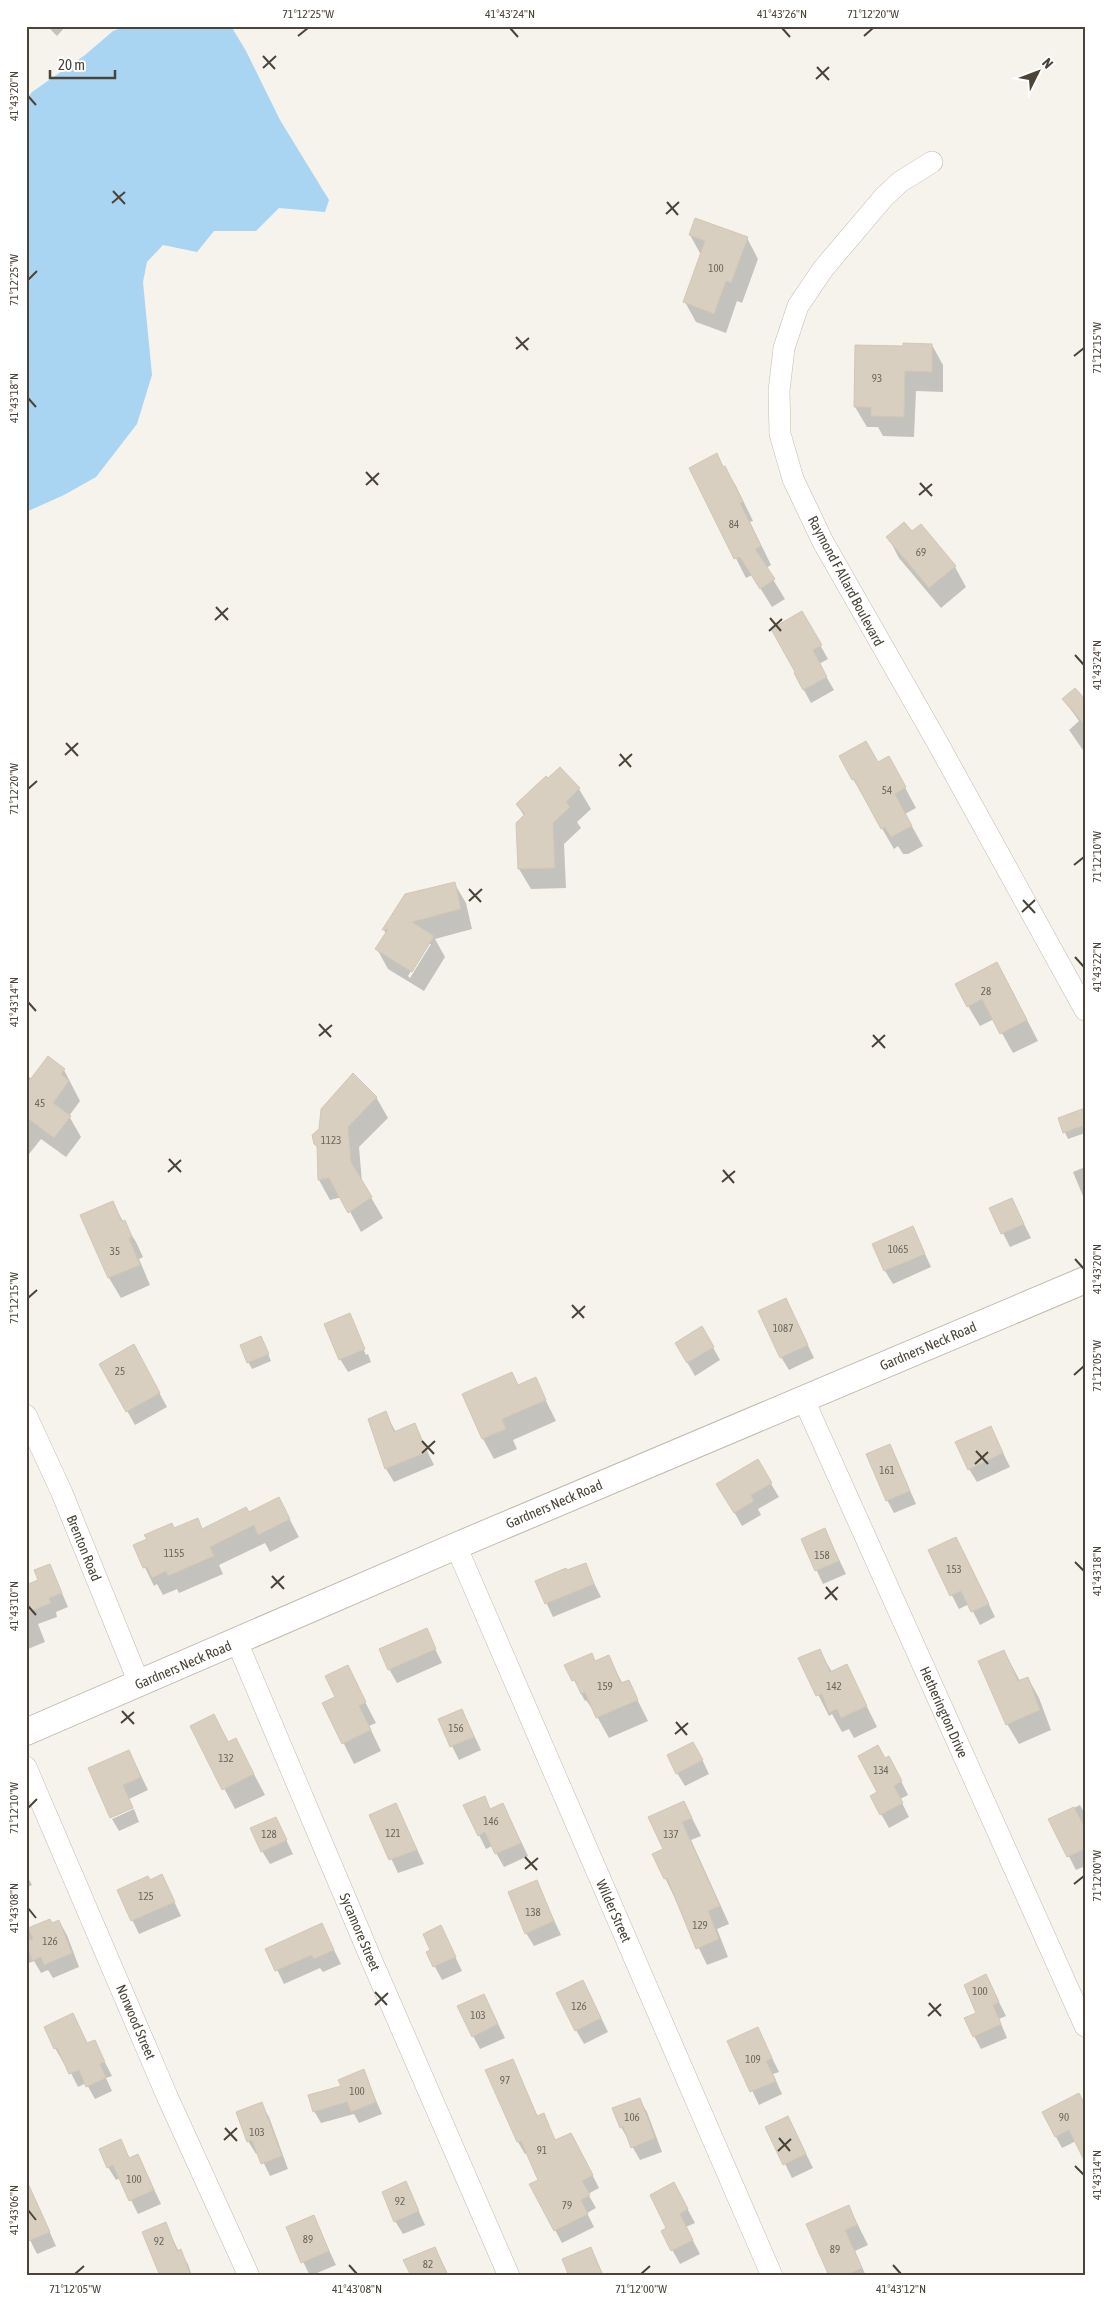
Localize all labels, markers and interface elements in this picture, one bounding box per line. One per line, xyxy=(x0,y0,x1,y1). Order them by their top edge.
text: 71°12'25"W xyxy=(282,7,334,21)
text: 41°43'24"N xyxy=(485,7,535,21)
text: 41°43'26"N xyxy=(757,7,807,21)
text: 71°12'20"W xyxy=(847,7,899,21)
scale bar xyxy=(50,48,115,80)
north arrow xyxy=(1014,48,1064,98)
text: N xyxy=(1039,55,1056,72)
text: 20 m xyxy=(58,56,85,73)
text: 41°43'20"N xyxy=(7,71,21,121)
text: 71°12'25"W xyxy=(7,254,21,306)
house number: 100 xyxy=(708,262,724,274)
text: 71°12'15"W xyxy=(1090,322,1104,374)
house number: 93 xyxy=(872,372,882,384)
text: 41°43'18"N xyxy=(7,373,21,423)
street label: Raymond F Allard Boulevard xyxy=(805,513,887,649)
house number: 84 xyxy=(729,518,739,530)
house number: 69 xyxy=(916,546,926,558)
text: 41°43'24"N xyxy=(1090,640,1104,690)
text: 71°12'20"W xyxy=(7,763,21,815)
house number: 54 xyxy=(882,784,892,796)
text: 71°12'10"W xyxy=(1090,831,1104,883)
text: 41°43'22"N xyxy=(1090,942,1104,992)
text: 41°43'14"N xyxy=(7,977,21,1027)
house number: 28 xyxy=(981,985,991,997)
house number: 45 xyxy=(35,1097,45,1109)
house number: 1123 xyxy=(321,1134,341,1146)
house number: 1065 xyxy=(888,1243,908,1255)
text: 41°43'20"N xyxy=(1090,1244,1104,1294)
house number: 35 xyxy=(110,1245,120,1257)
text: 71°12'15"W xyxy=(7,1272,21,1324)
street label: Gardners Neck Road xyxy=(877,1318,979,1374)
house number: 1087 xyxy=(773,1322,793,1334)
text: 71°12'05"W xyxy=(1090,1340,1104,1392)
house number: 25 xyxy=(115,1365,125,1377)
house number: 161 xyxy=(879,1464,895,1476)
street label: Gardners Neck Road xyxy=(503,1476,605,1532)
street label: Brenton Road xyxy=(64,1513,104,1583)
text: 41°43'18"N xyxy=(1090,1546,1104,1596)
house number: 1155 xyxy=(164,1547,184,1559)
house number: 158 xyxy=(814,1549,830,1561)
house number: 153 xyxy=(946,1563,962,1575)
text: 41°43'10"N xyxy=(7,1581,21,1631)
street label: Gardners Neck Road xyxy=(132,1637,234,1693)
street label: Hetherington Drive xyxy=(917,1664,971,1760)
house number: 159 xyxy=(597,1680,613,1692)
house number: 142 xyxy=(826,1680,842,1692)
house number: 156 xyxy=(448,1722,464,1734)
house number: 132 xyxy=(218,1752,234,1764)
house number: 134 xyxy=(873,1764,889,1776)
text: 71°12'10"W xyxy=(7,1782,21,1834)
house number: 146 xyxy=(483,1815,499,1827)
house number: 121 xyxy=(385,1827,401,1839)
house number: 128 xyxy=(261,1828,277,1840)
house number: 137 xyxy=(663,1828,679,1840)
text: 71°12'00"W xyxy=(1090,1850,1104,1902)
street label: Wilder Street xyxy=(593,1877,635,1945)
text: 41°43'08"N xyxy=(7,1883,21,1933)
house number: 125 xyxy=(138,1890,154,1902)
street label: Sycamore Street xyxy=(336,1891,384,1973)
house number: 138 xyxy=(525,1906,541,1918)
house number: 129 xyxy=(692,1919,708,1931)
house number: 126 xyxy=(42,1935,58,1947)
street label: Norwood Street xyxy=(113,1982,159,2062)
house number: 100 xyxy=(972,1985,988,1997)
house number: 126 xyxy=(571,2000,587,2012)
house number: 103 xyxy=(470,2009,486,2021)
house number: 109 xyxy=(745,2053,761,2065)
house number: 97 xyxy=(500,2074,510,2086)
house number: 100 xyxy=(349,2085,365,2097)
house number: 106 xyxy=(624,2111,640,2123)
house number: 90 xyxy=(1059,2111,1069,2123)
house number: 103 xyxy=(249,2126,265,2138)
house number: 91 xyxy=(537,2144,547,2156)
text: 41°43'14"N xyxy=(1090,2150,1104,2200)
house number: 100 xyxy=(126,2173,142,2185)
text: 41°43'06"N xyxy=(7,2185,21,2235)
house number: 92 xyxy=(395,2195,405,2207)
house number: 79 xyxy=(562,2199,572,2211)
house number: 89 xyxy=(303,2233,313,2245)
house number: 92 xyxy=(154,2235,164,2247)
house number: 89 xyxy=(830,2243,840,2255)
house number: 82 xyxy=(423,2258,433,2270)
text: 71°12'05"W xyxy=(49,2282,101,2296)
text: 41°43'08"N xyxy=(332,2282,382,2296)
text: 71°12'00"W xyxy=(615,2282,667,2296)
text: 41°43'12"N xyxy=(876,2282,926,2296)

